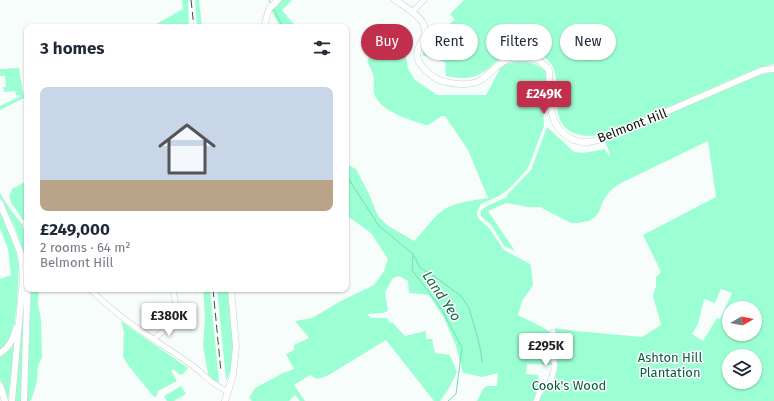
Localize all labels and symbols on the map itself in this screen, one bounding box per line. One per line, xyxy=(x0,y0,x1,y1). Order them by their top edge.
pin: £249K xyxy=(516,81,572,115)
street label: Belmont Hill xyxy=(595,105,669,146)
water label: Land Yeo xyxy=(419,268,464,324)
north arrow xyxy=(722,301,762,341)
pin: £380K xyxy=(141,303,197,337)
pin: £295K xyxy=(518,333,574,367)
park label: Ashton Hill Plantation xyxy=(638,350,702,380)
park label: Cook's Wood xyxy=(532,378,606,393)

